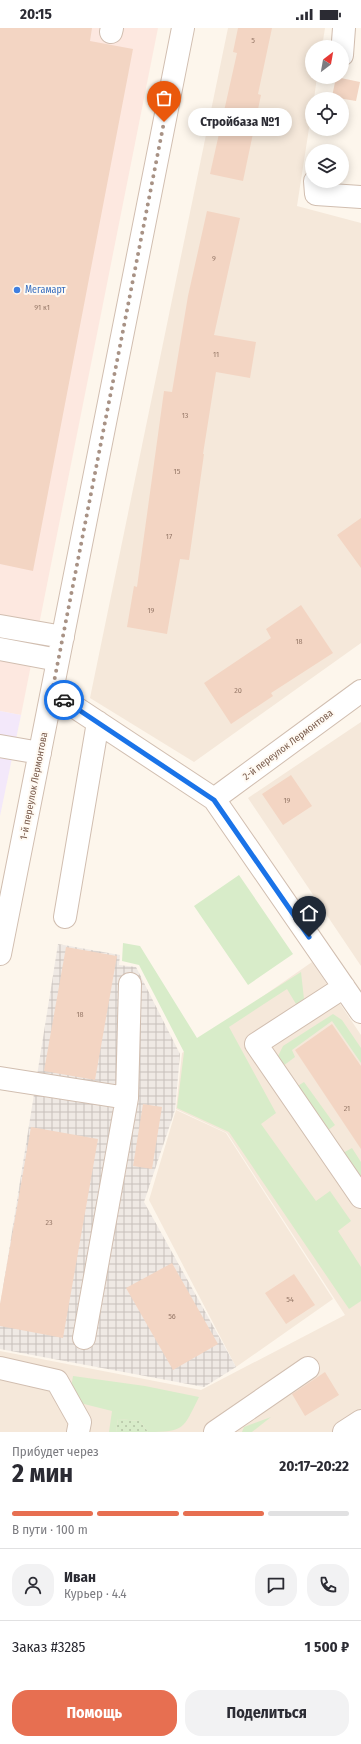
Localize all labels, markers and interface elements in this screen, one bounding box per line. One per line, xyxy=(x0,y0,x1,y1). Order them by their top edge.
text: 20:15 xyxy=(20,5,52,23)
house number: 5 xyxy=(251,36,255,45)
north arrow xyxy=(305,40,349,84)
map controls xyxy=(305,40,349,188)
pin xyxy=(147,81,181,122)
icon: bag xyxy=(153,87,175,109)
button: locate xyxy=(305,92,349,136)
callout: Стройбаза №1 xyxy=(188,108,292,136)
text: Стройбаза №1 xyxy=(200,114,280,129)
button: layers xyxy=(305,144,349,188)
house number: 9 xyxy=(212,254,216,263)
place label: Мегамарт xyxy=(25,284,67,296)
marker: Мегамарт xyxy=(12,285,22,295)
house number: 91 к1 xyxy=(34,303,50,312)
house number: 11 xyxy=(213,350,219,359)
house number: 13 xyxy=(182,411,189,420)
house number: 15 xyxy=(174,467,181,476)
house number: 17 xyxy=(166,532,173,541)
house number: 19 xyxy=(147,606,155,615)
house number: 18 xyxy=(295,637,303,646)
courier xyxy=(44,680,84,720)
house number: 20 xyxy=(234,686,242,695)
icon: car xyxy=(53,689,75,711)
street label: 2-й переулок Лермонтова xyxy=(241,707,336,783)
street label: 1-й переулок Лермонтова xyxy=(18,731,50,841)
house number: 19 xyxy=(283,796,291,805)
pin xyxy=(292,896,326,937)
icon: home xyxy=(298,902,320,924)
house number: 18 xyxy=(76,1010,84,1019)
house number: 21 xyxy=(344,1104,350,1113)
house number: 23 xyxy=(45,1218,53,1227)
house number: 54 xyxy=(286,1295,294,1304)
house number: 56 xyxy=(168,1312,176,1321)
text: Прибудет через xyxy=(12,1444,99,1459)
text: 20:17–20:22 xyxy=(279,1457,349,1475)
text: 2 мин xyxy=(12,1458,73,1489)
text: В пути · 100 m xyxy=(12,1522,88,1537)
button: person xyxy=(12,1564,54,1606)
button: chat xyxy=(255,1564,297,1606)
button: phone xyxy=(307,1564,349,1606)
text: Иван xyxy=(64,1568,96,1586)
text: Курьер · 4.4 xyxy=(64,1586,127,1601)
text: Заказ #3285 xyxy=(12,1638,85,1656)
text: 1 500 ₽ xyxy=(305,1638,349,1656)
button: Помощь xyxy=(12,1690,177,1736)
button: Поделиться xyxy=(185,1690,349,1736)

